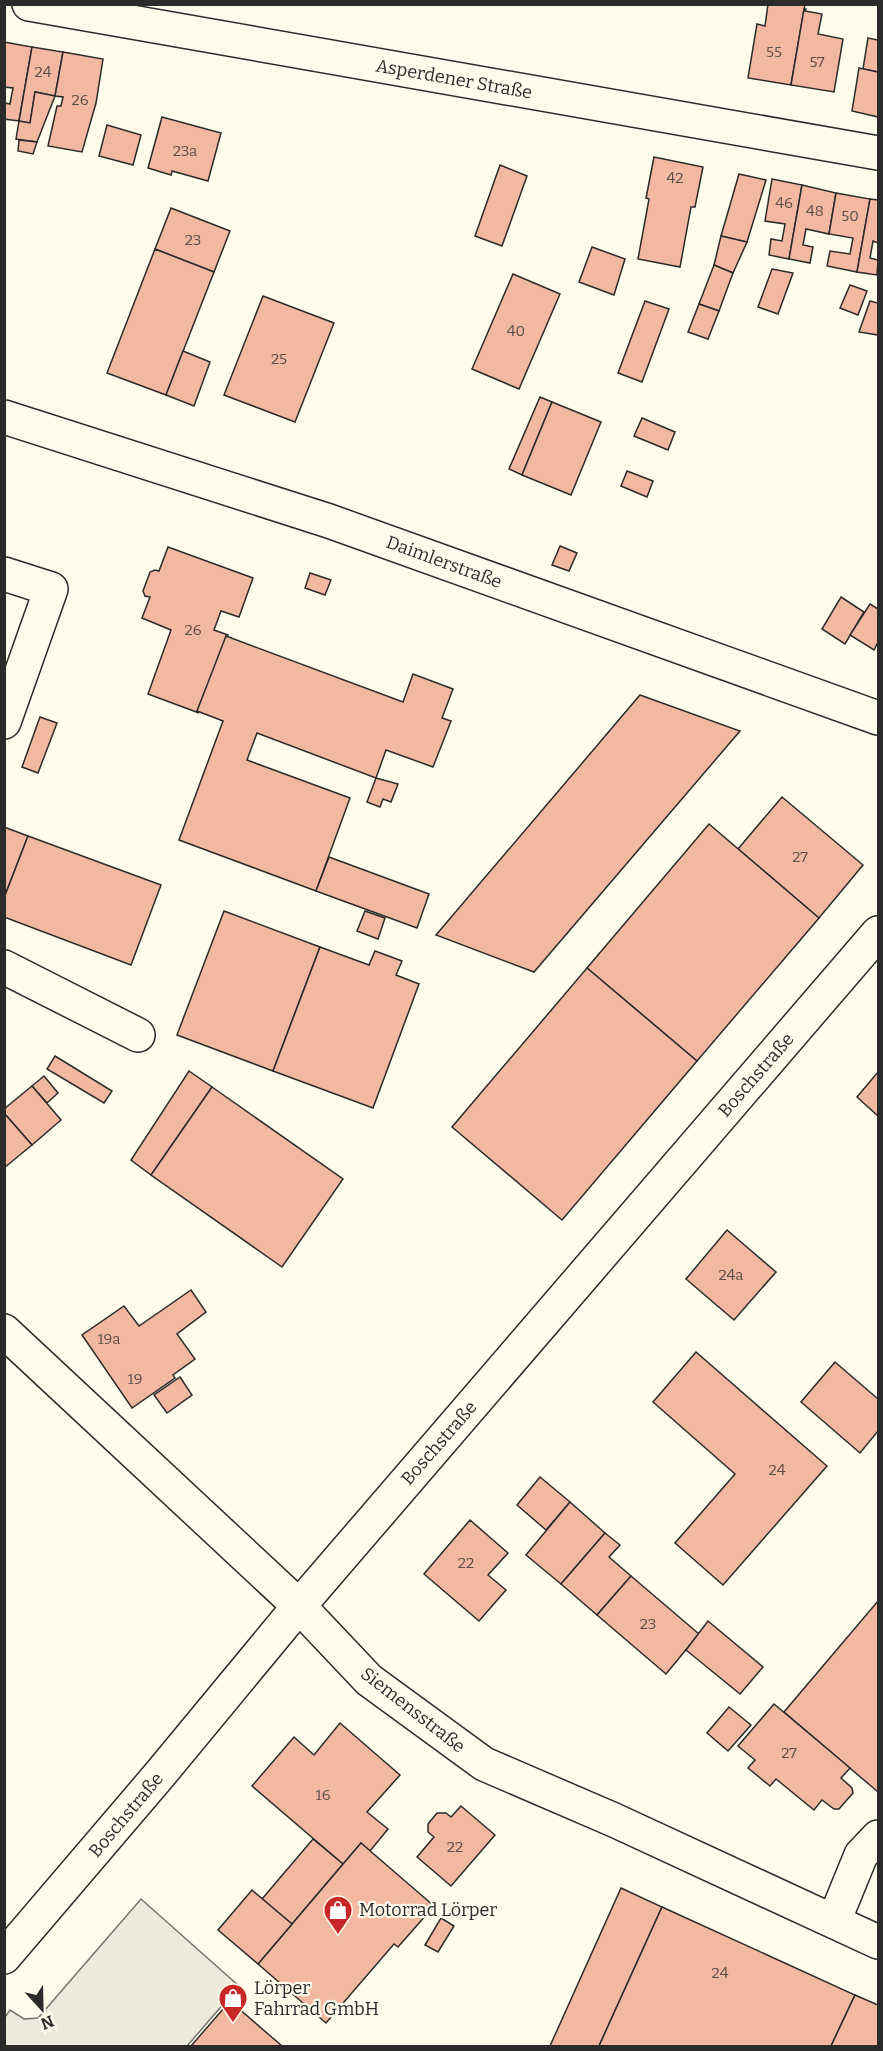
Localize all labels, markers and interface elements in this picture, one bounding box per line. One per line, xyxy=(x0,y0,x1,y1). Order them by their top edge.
house number: 55 xyxy=(766,43,782,61)
house number: 57 xyxy=(809,53,825,71)
street label: Asperdener Straße xyxy=(374,54,534,104)
house number: 24 xyxy=(35,63,52,81)
house number: 26 xyxy=(72,91,89,109)
house number: 23a xyxy=(173,142,197,160)
house number: 42 xyxy=(667,169,683,187)
house number: 46 xyxy=(775,194,793,212)
house number: 48 xyxy=(806,202,824,220)
house number: 50 xyxy=(841,207,859,225)
house number: 23 xyxy=(185,231,201,249)
house number: 40 xyxy=(507,322,525,340)
house number: 25 xyxy=(271,350,287,368)
street label: Daimlerstraße xyxy=(383,531,505,593)
house number: 26 xyxy=(185,621,202,639)
house number: 27 xyxy=(792,848,808,866)
street label: Boschstraße xyxy=(714,1028,798,1122)
house number: 24a xyxy=(718,1266,744,1284)
house number: 19a xyxy=(97,1330,121,1348)
house number: 19 xyxy=(128,1370,142,1388)
street label: Boschstraße xyxy=(397,1396,481,1490)
house number: 24 xyxy=(769,1461,786,1479)
house number: 22 xyxy=(458,1554,474,1572)
house number: 23 xyxy=(640,1615,656,1633)
street label: Siemensstraße xyxy=(357,1662,469,1758)
house number: 27 xyxy=(781,1744,797,1762)
street label: Boschstraße xyxy=(84,1768,168,1862)
house number: 16 xyxy=(316,1786,331,1804)
house number: 22 xyxy=(447,1838,463,1856)
shop icon: Motorrad Lörper xyxy=(322,1894,354,1936)
place label: Motorrad Lörper xyxy=(359,1899,497,1921)
house number: 24 xyxy=(712,1964,729,1982)
place label: Lörper Fahrrad GmbH xyxy=(254,1977,379,2020)
north arrow xyxy=(12,1979,72,2039)
shop icon: Lörper Fahrrad GmbH xyxy=(217,1982,249,2024)
text: N xyxy=(38,2011,57,2034)

